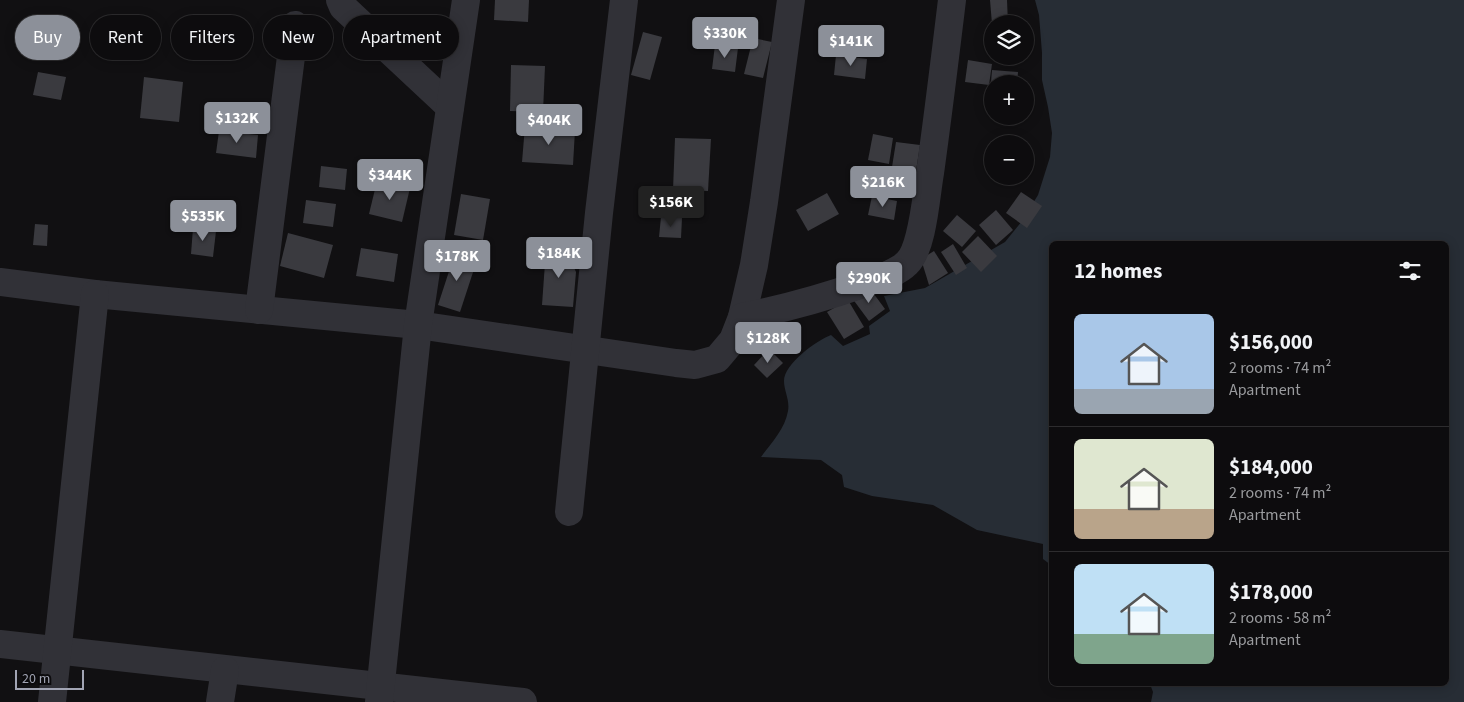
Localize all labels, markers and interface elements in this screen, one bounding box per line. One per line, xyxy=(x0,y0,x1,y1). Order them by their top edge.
chip: Buy xyxy=(15,15,80,60)
chip: Rent xyxy=(90,15,161,60)
chip: Filters xyxy=(171,15,253,60)
chip: New xyxy=(263,15,333,60)
chip: Apartment xyxy=(343,15,459,60)
map controls xyxy=(984,15,1034,185)
button: layers xyxy=(984,15,1034,65)
pin: $330K xyxy=(690,17,760,59)
text: $330K xyxy=(703,22,747,44)
pin: $141K xyxy=(816,24,886,67)
text: $141K xyxy=(829,30,873,52)
button: + xyxy=(984,75,1034,125)
pin: $132K xyxy=(202,102,272,144)
pin: $404K xyxy=(514,104,584,146)
text: $132K xyxy=(215,107,259,129)
text: $404K xyxy=(527,109,571,131)
button: − xyxy=(984,135,1034,185)
pin: $344K xyxy=(355,158,425,201)
text: $344K xyxy=(368,164,412,186)
pin: $216K xyxy=(848,166,918,208)
text: $216K xyxy=(861,171,905,193)
pin: $156K xyxy=(636,186,706,228)
text: $156K xyxy=(649,191,693,213)
pin: $535K xyxy=(168,200,238,242)
text: $535K xyxy=(181,205,225,227)
pin: $184K xyxy=(524,236,594,279)
pin: $178K xyxy=(422,240,492,282)
text: $184K xyxy=(537,242,581,264)
text: $178K xyxy=(435,245,479,267)
text: 12 homes xyxy=(1074,256,1162,286)
icon: filters xyxy=(1396,257,1424,285)
pin: $290K xyxy=(834,262,904,304)
text: $290K xyxy=(847,267,891,289)
pin: $128K xyxy=(733,322,803,364)
text: $128K xyxy=(746,327,790,349)
text: $156,000 xyxy=(1229,327,1313,357)
icon: home xyxy=(1114,334,1174,394)
text: 2 rooms · 74 m² xyxy=(1229,357,1331,379)
text: Apartment xyxy=(1229,379,1301,401)
text: $184,000 xyxy=(1229,452,1313,482)
icon: home xyxy=(1114,459,1174,519)
text: 2 rooms · 74 m² xyxy=(1229,482,1331,504)
text: Apartment xyxy=(1229,504,1301,526)
text: $178,000 xyxy=(1229,577,1313,607)
icon: home xyxy=(1114,584,1174,644)
text: 2 rooms · 58 m² xyxy=(1229,607,1331,629)
text: Apartment xyxy=(1229,629,1301,651)
scale bar xyxy=(15,667,84,690)
text: 20 m xyxy=(22,669,50,689)

